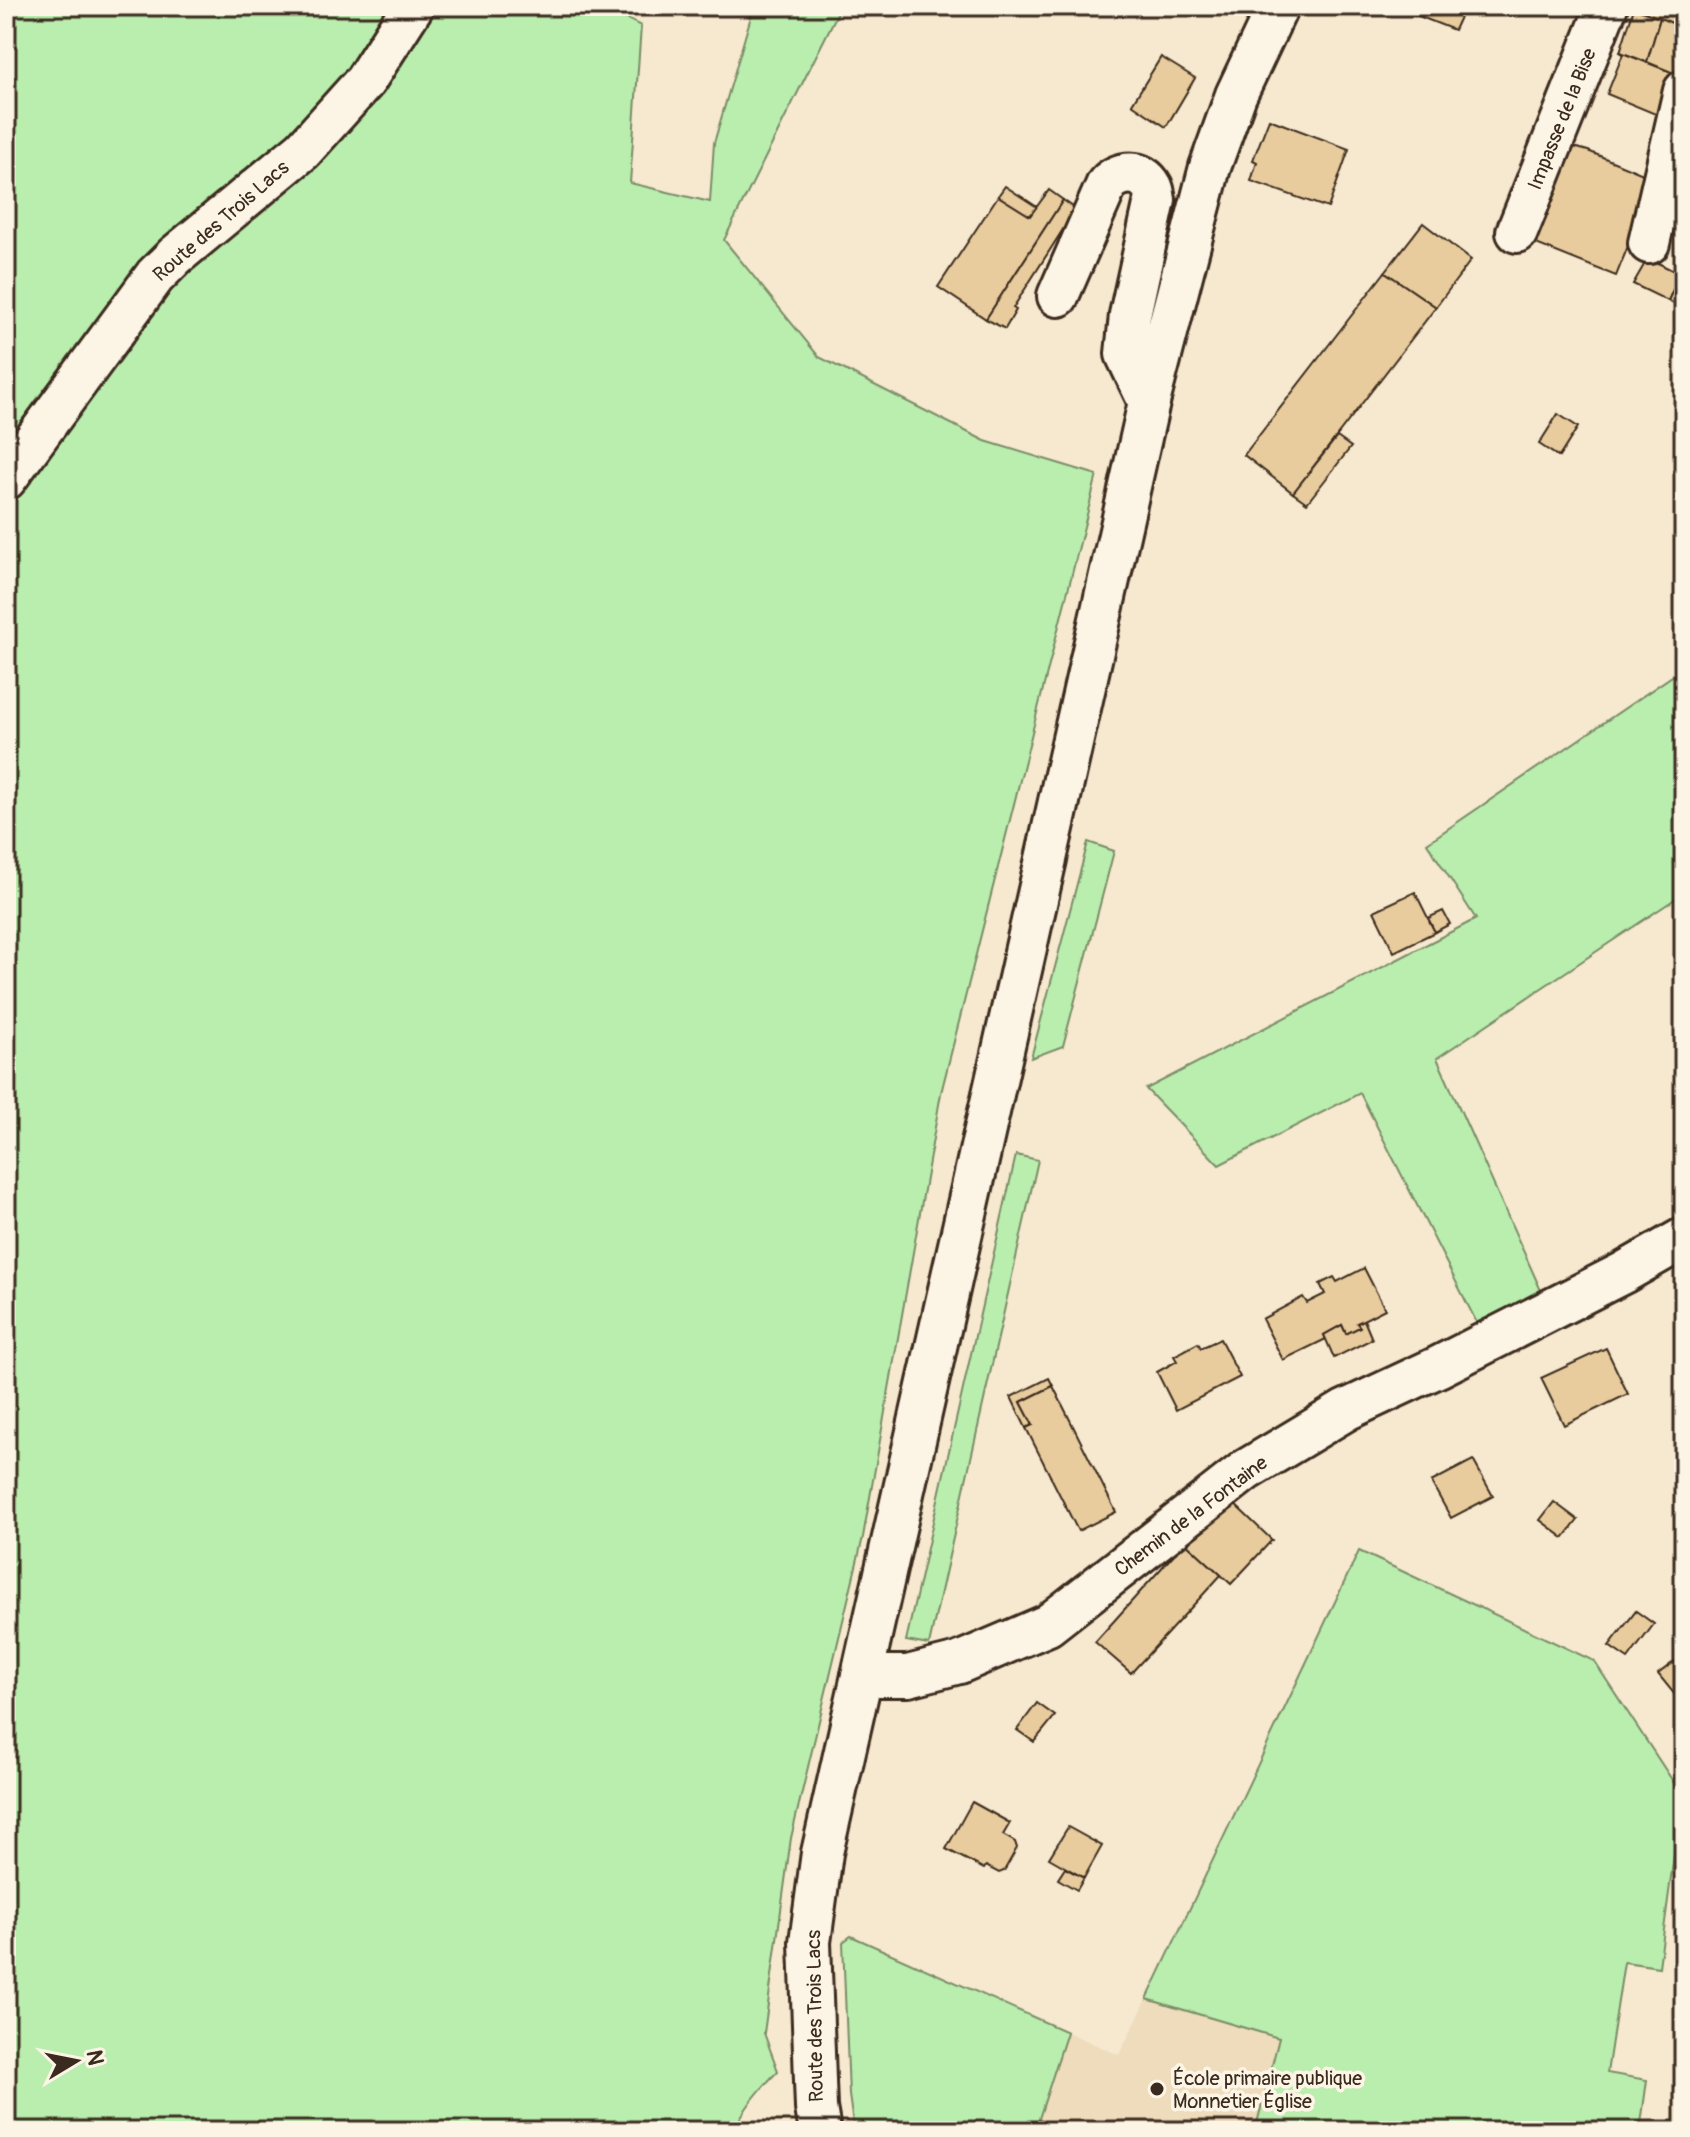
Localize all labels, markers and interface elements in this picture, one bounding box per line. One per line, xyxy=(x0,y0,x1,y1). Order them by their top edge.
street label: Impasse de la Bise xyxy=(1522,44,1602,193)
street label: Route des Trois Lacs xyxy=(148,155,294,287)
street label: Chemin de la Fontaine xyxy=(1109,1450,1273,1582)
street label: Route des Trois Lacs xyxy=(801,1930,829,2102)
north arrow xyxy=(36,2021,116,2101)
text: N xyxy=(80,2048,110,2068)
place label: École primaire publique Monnetier Église xyxy=(1173,2066,1362,2114)
marker: École primaire publique Monnetier Église xyxy=(1148,2080,1166,2098)

